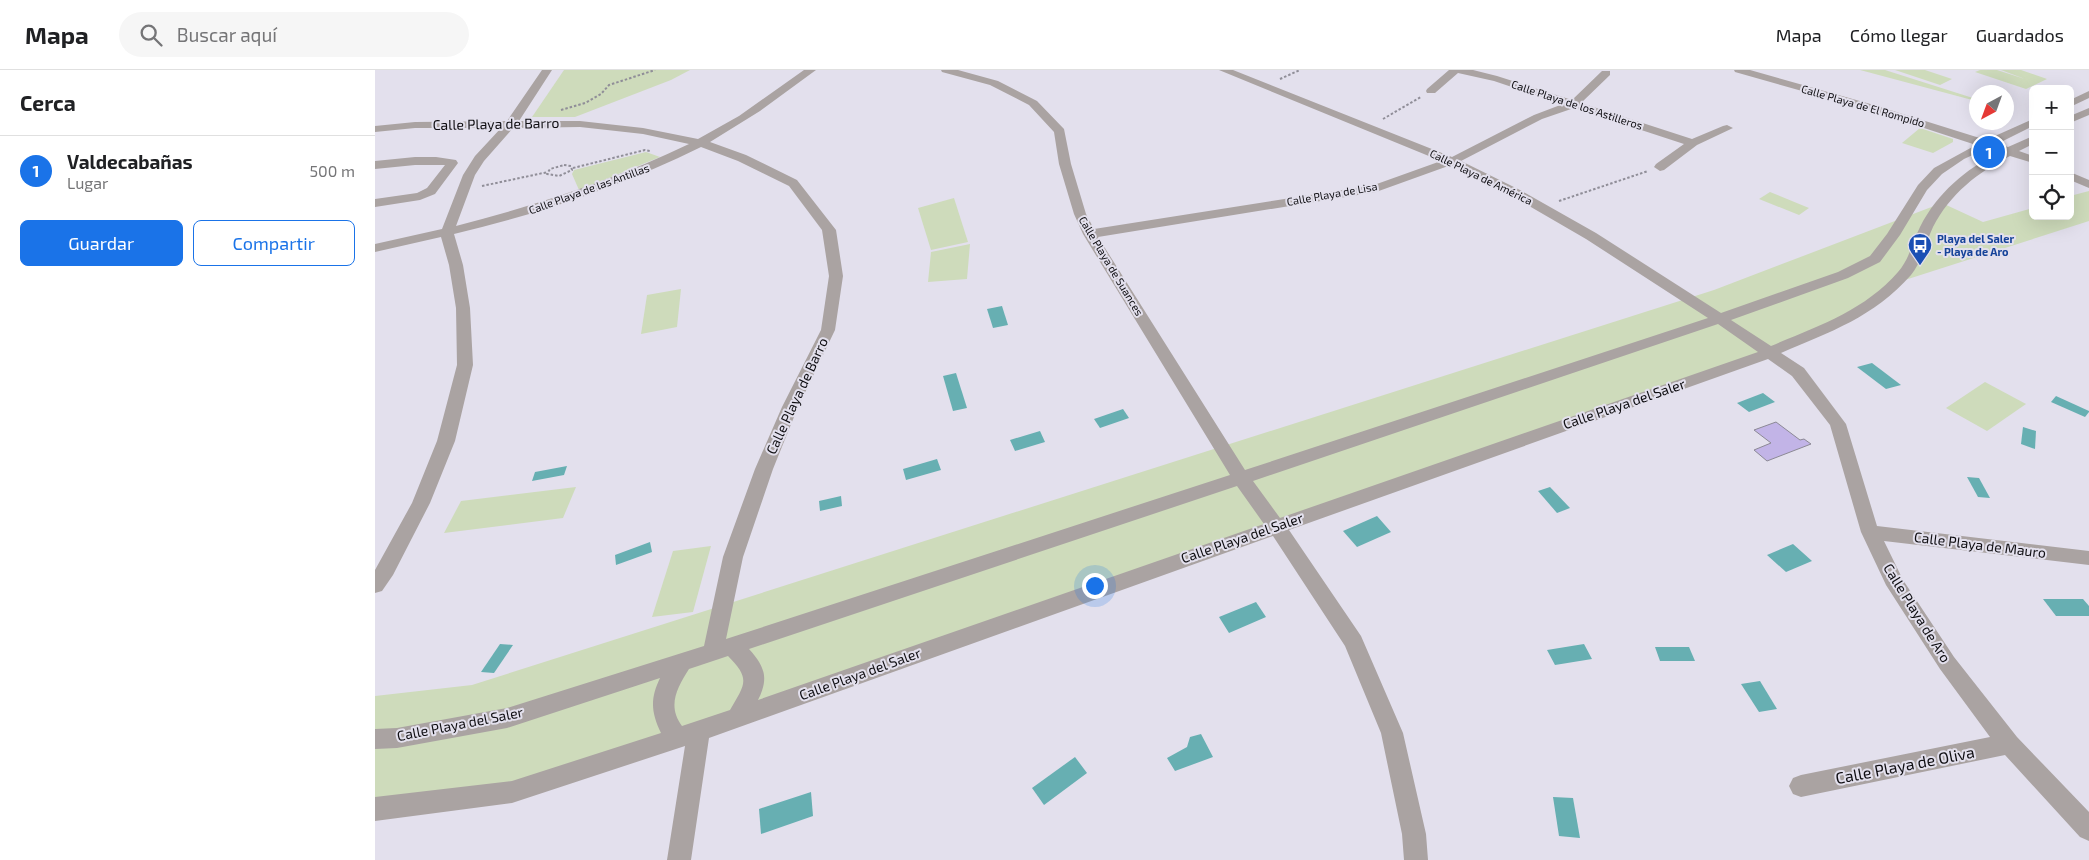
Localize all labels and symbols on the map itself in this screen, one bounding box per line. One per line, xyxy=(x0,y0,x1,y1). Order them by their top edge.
street label: Calle Playa de los Astilleros xyxy=(1510,77,1645,132)
street label: Calle Playa de El Rompido xyxy=(1800,82,1926,129)
north arrow xyxy=(1969,85,2014,130)
street label: Calle Playa de Barro xyxy=(432,114,560,133)
pin: 1 xyxy=(1973,133,2005,171)
street label: Calle Playa de América xyxy=(1428,146,1535,207)
street label: Calle Playa de las Antillas xyxy=(527,161,651,216)
street label: Calle Playa de Lisa xyxy=(1286,179,1378,208)
street label: Calle Playa de Suances xyxy=(1077,214,1146,318)
bus stop icon: Playa del Saler - Playa de Aro xyxy=(1907,232,1933,266)
place label: Playa del Saler - Playa de Aro xyxy=(1937,232,2014,259)
street label: Calle Playa de Barro xyxy=(762,335,831,457)
street label: Calle Playa del Saler xyxy=(1560,375,1688,432)
street label: Calle Playa del Saler xyxy=(1178,509,1306,566)
street label: Calle Playa de Mauro xyxy=(1913,528,2047,561)
street label: Calle Playa de Aro xyxy=(1880,560,1955,665)
your location xyxy=(1082,573,1108,599)
street label: Calle Playa del Saler xyxy=(797,643,923,703)
street label: Calle Playa del Saler xyxy=(395,703,525,744)
street label: Calle Playa de Oliva xyxy=(1834,742,1976,787)

